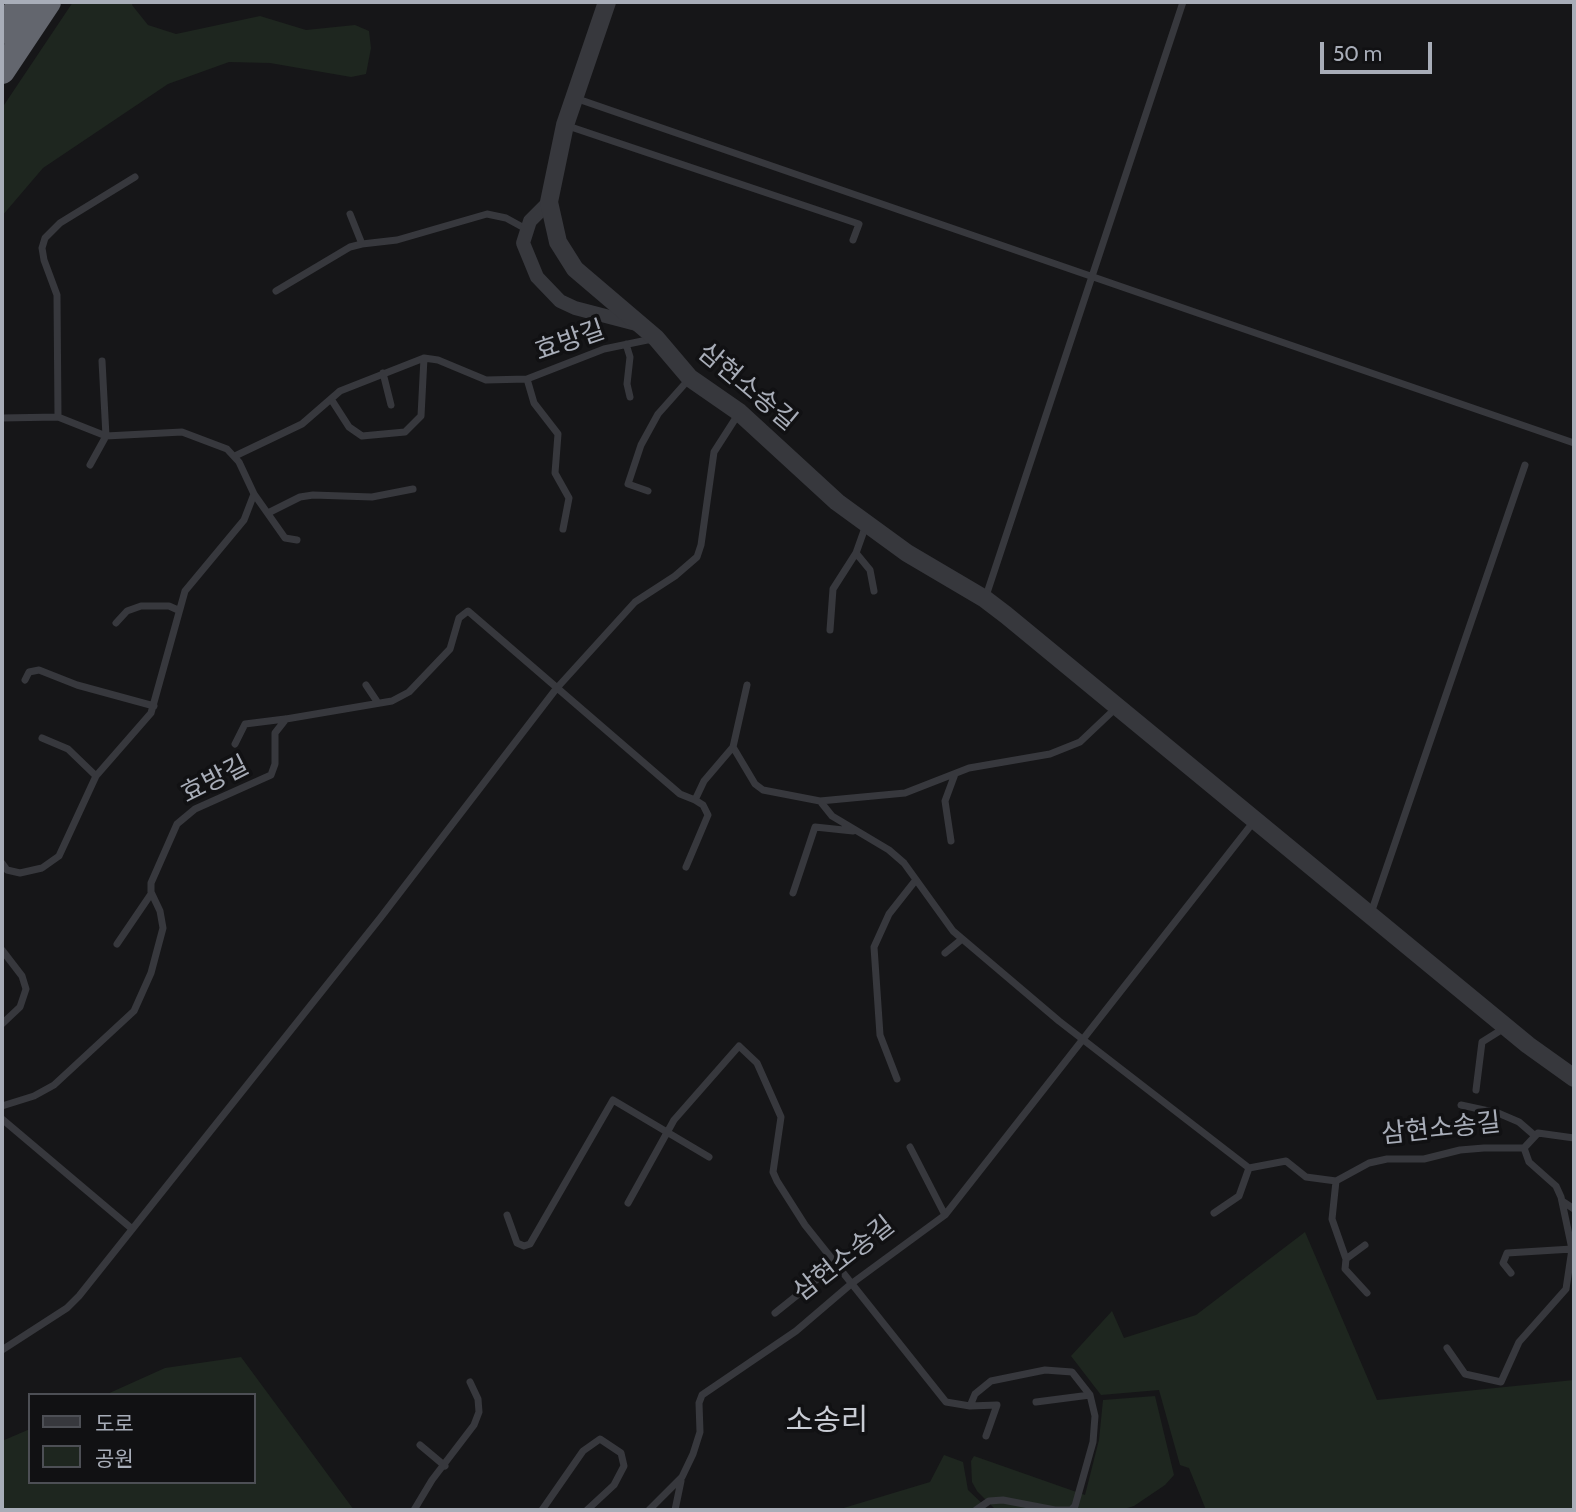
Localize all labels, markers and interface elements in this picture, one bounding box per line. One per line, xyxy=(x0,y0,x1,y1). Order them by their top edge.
scale bar xyxy=(1324,28,1436,72)
text: 50 m xyxy=(1333,41,1382,66)
street label: 효방길 xyxy=(531,315,609,367)
street label: 삼현소송길 xyxy=(691,337,803,437)
street label: 효방길 xyxy=(176,750,254,810)
street label: 삼현소송길 xyxy=(1380,1107,1502,1151)
street label: 삼현소송길 xyxy=(787,1210,901,1308)
legend xyxy=(28,1393,256,1484)
district label: 소송리 xyxy=(786,1403,868,1439)
text: 도로 xyxy=(95,1411,134,1436)
text: 공원 xyxy=(95,1446,134,1471)

